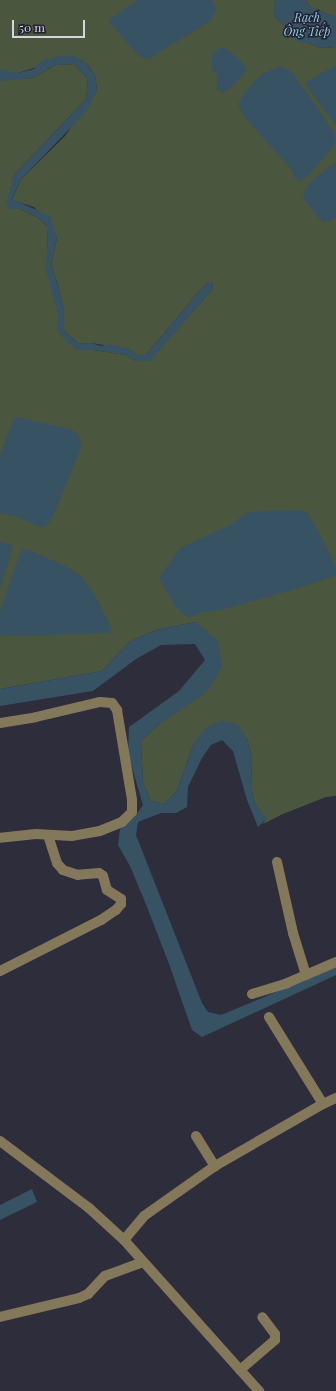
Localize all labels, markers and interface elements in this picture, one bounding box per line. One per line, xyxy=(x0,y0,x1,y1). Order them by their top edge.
water label: Rạch Ông Tiếp xyxy=(284,11,330,39)
scale bar xyxy=(14,12,87,38)
text: 50 m xyxy=(19,19,45,35)

